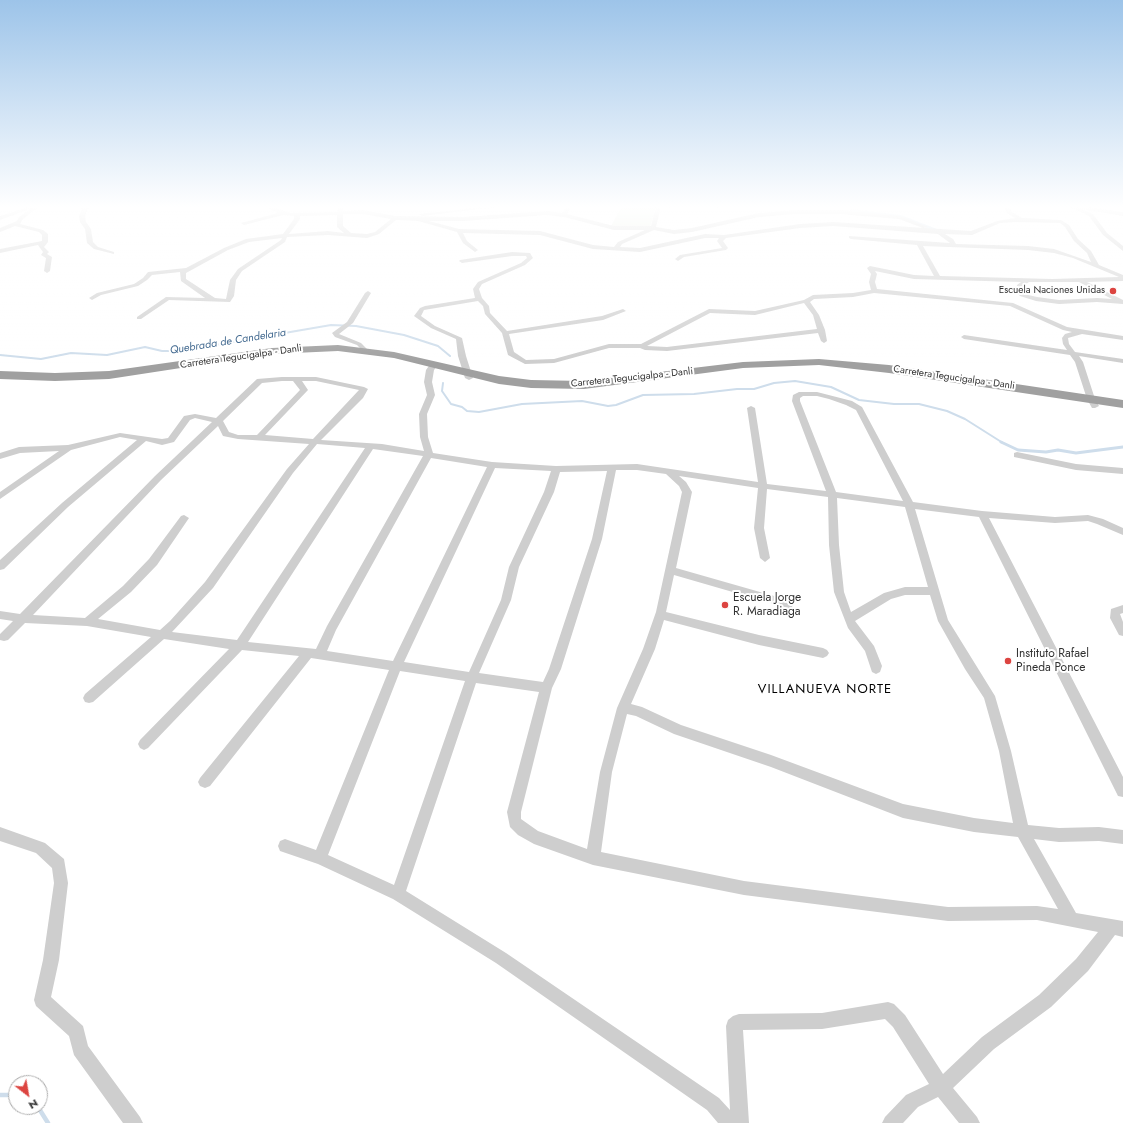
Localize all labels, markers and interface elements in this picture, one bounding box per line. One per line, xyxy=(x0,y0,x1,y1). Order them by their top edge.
place label: Escuela Naciones Unidas xyxy=(999,285,1105,297)
marker: Escuela Naciones Unidas xyxy=(1108,286,1118,296)
water label: Quebrada de Candelaria xyxy=(169,326,287,358)
street label: Carretera Tegucigalpa - Danli xyxy=(179,343,303,371)
street label: Carretera Tegucigalpa - Danli xyxy=(892,364,1016,392)
street label: Carretera Tegucigalpa - Danli xyxy=(570,366,694,390)
place label: Escuela Jorge R. Maradiaga xyxy=(733,591,801,619)
marker: Escuela Jorge R. Maradiaga xyxy=(720,600,730,610)
place label: Instituto Rafael Pineda Ponce xyxy=(1016,647,1089,675)
marker: Instituto Rafael Pineda Ponce xyxy=(1003,656,1013,666)
district label: VILLANUEVA NORTE xyxy=(758,682,892,698)
north arrow xyxy=(8,1075,48,1115)
text: N xyxy=(26,1095,42,1114)

